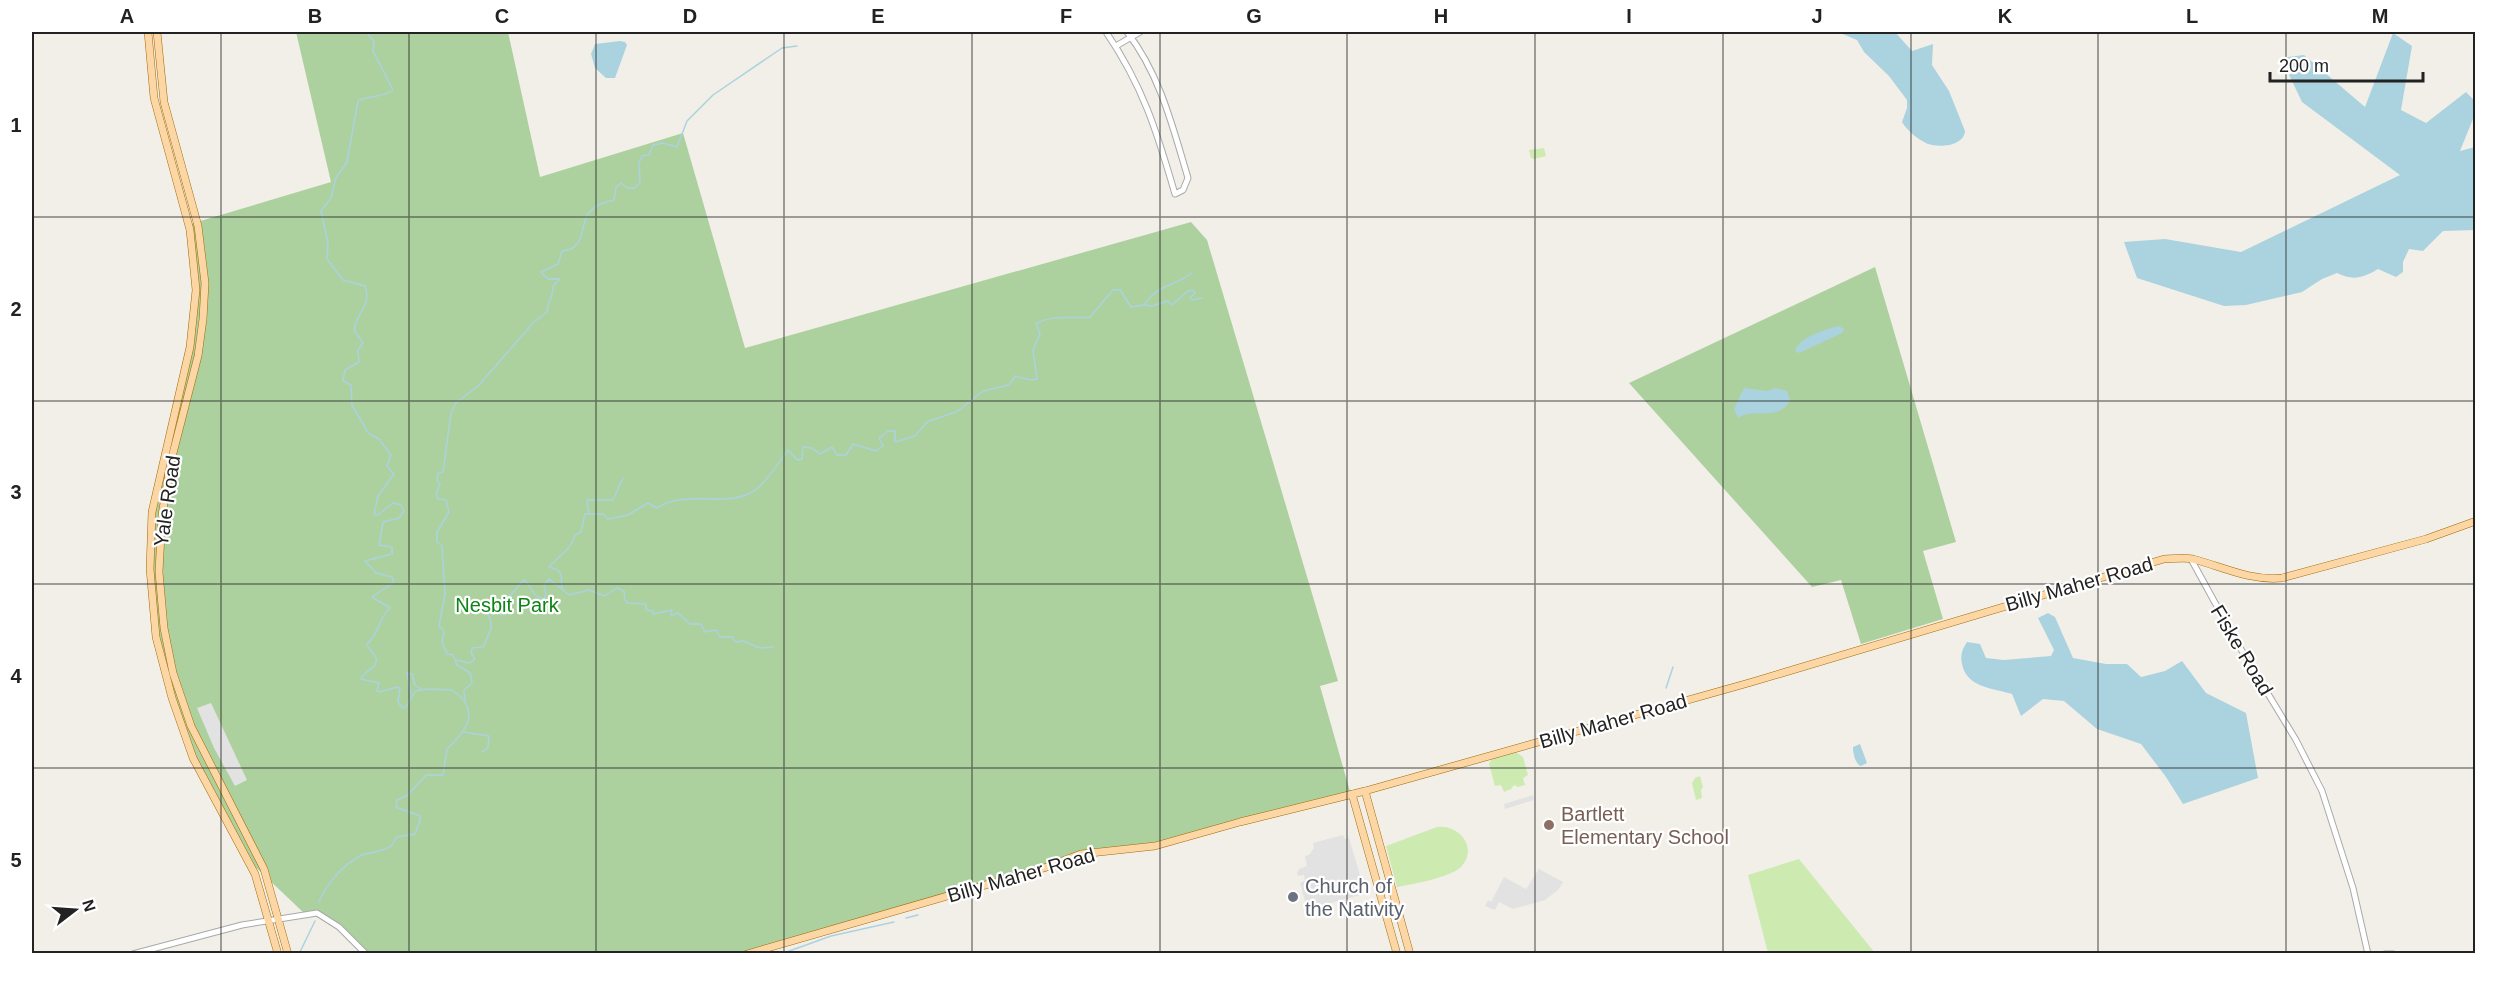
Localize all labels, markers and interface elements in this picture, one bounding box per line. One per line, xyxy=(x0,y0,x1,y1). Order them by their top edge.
text: A xyxy=(120,5,134,27)
text: B xyxy=(308,5,322,27)
text: C xyxy=(495,5,509,27)
text: D xyxy=(683,5,697,27)
text: E xyxy=(871,5,885,27)
text: F xyxy=(1060,5,1072,27)
text: G xyxy=(1246,5,1262,27)
text: H xyxy=(1434,5,1448,27)
text: I xyxy=(1626,5,1632,27)
text: J xyxy=(1811,5,1823,27)
text: K xyxy=(1998,5,2013,27)
text: L xyxy=(2186,5,2198,27)
text: M xyxy=(2372,5,2388,27)
scale bar xyxy=(2270,45,2423,83)
text: 200 m xyxy=(2279,56,2329,76)
text: 1 xyxy=(10,114,22,136)
text: 2 xyxy=(10,298,22,320)
street label: Yale Road xyxy=(150,454,184,548)
text: 3 xyxy=(10,481,22,503)
street label: Billy Maher Road xyxy=(2003,552,2155,616)
park label: Nesbit Park xyxy=(455,594,560,616)
street label: Fiske Road xyxy=(2207,601,2277,699)
text: 4 xyxy=(10,665,22,687)
street label: Billy Maher Road xyxy=(1537,689,1689,753)
place label: Bartlett Elementary School xyxy=(1561,803,1729,848)
marker: Bartlett Elementary School xyxy=(1542,818,1556,832)
street label: Billy Maher Road xyxy=(945,843,1097,907)
text: 5 xyxy=(10,849,22,871)
place label: Church of the Nativity xyxy=(1305,875,1404,920)
north arrow xyxy=(45,880,105,940)
marker: Church of the Nativity xyxy=(1286,890,1300,904)
text: N xyxy=(79,898,99,914)

